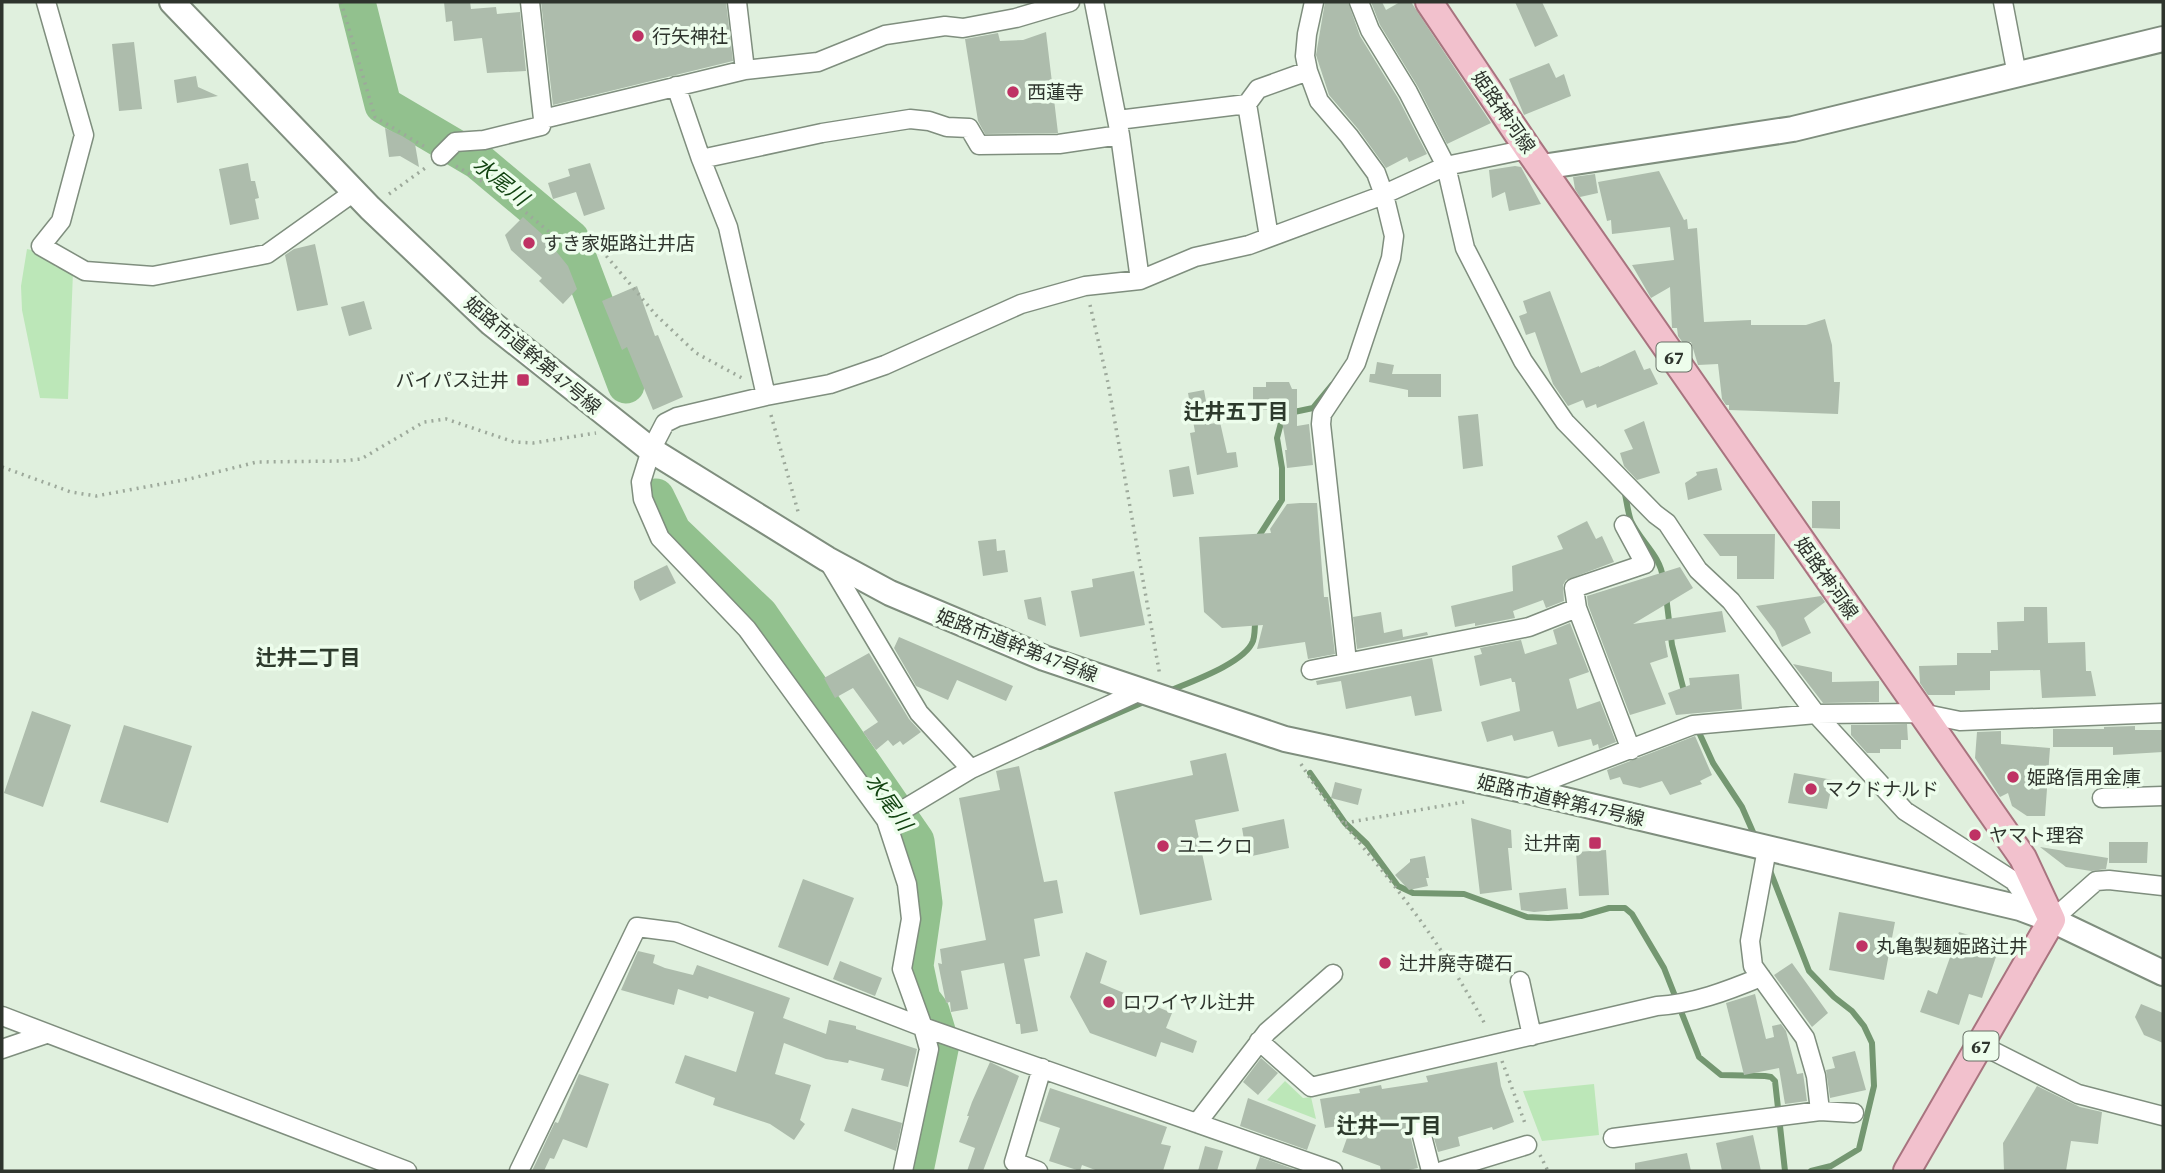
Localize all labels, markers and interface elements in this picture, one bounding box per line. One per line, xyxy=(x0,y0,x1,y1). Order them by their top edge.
place label: 行矢神社 xyxy=(652,23,728,49)
marker: 行矢神社 xyxy=(630,28,646,44)
street label: 姫路神河線 xyxy=(1466,66,1542,158)
place label: 西蓮寺 xyxy=(1027,79,1084,105)
marker: 西蓮寺 xyxy=(1005,84,1021,100)
water label: 水尾川 xyxy=(467,150,536,213)
place label: すき家姫路辻井店 xyxy=(543,230,695,256)
marker: すき家姫路辻井店 xyxy=(521,235,537,251)
street label: 姫路市道幹第47号線 xyxy=(459,290,607,420)
road number: 67 xyxy=(1656,342,1692,372)
place label: バイパス辻井 xyxy=(395,367,509,393)
marker: バイパス辻井 xyxy=(515,372,531,388)
district label: 辻井五丁目 xyxy=(1184,397,1289,426)
street label: 姫路神河線 xyxy=(1789,532,1865,624)
street label: 姫路市道幹第47号線 xyxy=(933,602,1101,688)
district label: 辻井二丁目 xyxy=(256,643,361,672)
place label: 姫路信用金庫 xyxy=(2027,764,2141,790)
water label: 水尾川 xyxy=(859,768,920,838)
street label: 姫路市道幹第47号線 xyxy=(1475,768,1647,832)
marker: 姫路信用金庫 xyxy=(2005,769,2021,785)
place label: マクドナルド xyxy=(1825,776,1939,802)
marker: マクドナルド xyxy=(1803,781,1819,797)
place label: ヤマト理容 xyxy=(1989,822,2084,848)
marker: ヤマト理容 xyxy=(1967,827,1983,843)
place label: 辻井南 xyxy=(1524,830,1581,856)
place label: ユニクロ xyxy=(1177,833,1253,859)
marker: 辻井南 xyxy=(1587,835,1603,851)
marker: ユニクロ xyxy=(1155,838,1171,854)
place label: 丸亀製麺姫路辻井 xyxy=(1876,933,2028,959)
marker: 丸亀製麺姫路辻井 xyxy=(1854,938,1870,954)
place label: 辻井廃寺礎石 xyxy=(1399,950,1513,976)
marker: 辻井廃寺礎石 xyxy=(1377,955,1393,971)
place label: ロワイヤル辻井 xyxy=(1123,989,1255,1015)
marker: ロワイヤル辻井 xyxy=(1101,994,1117,1010)
road number: 67 xyxy=(1964,1031,1998,1060)
district label: 辻井一丁目 xyxy=(1337,1111,1442,1140)

